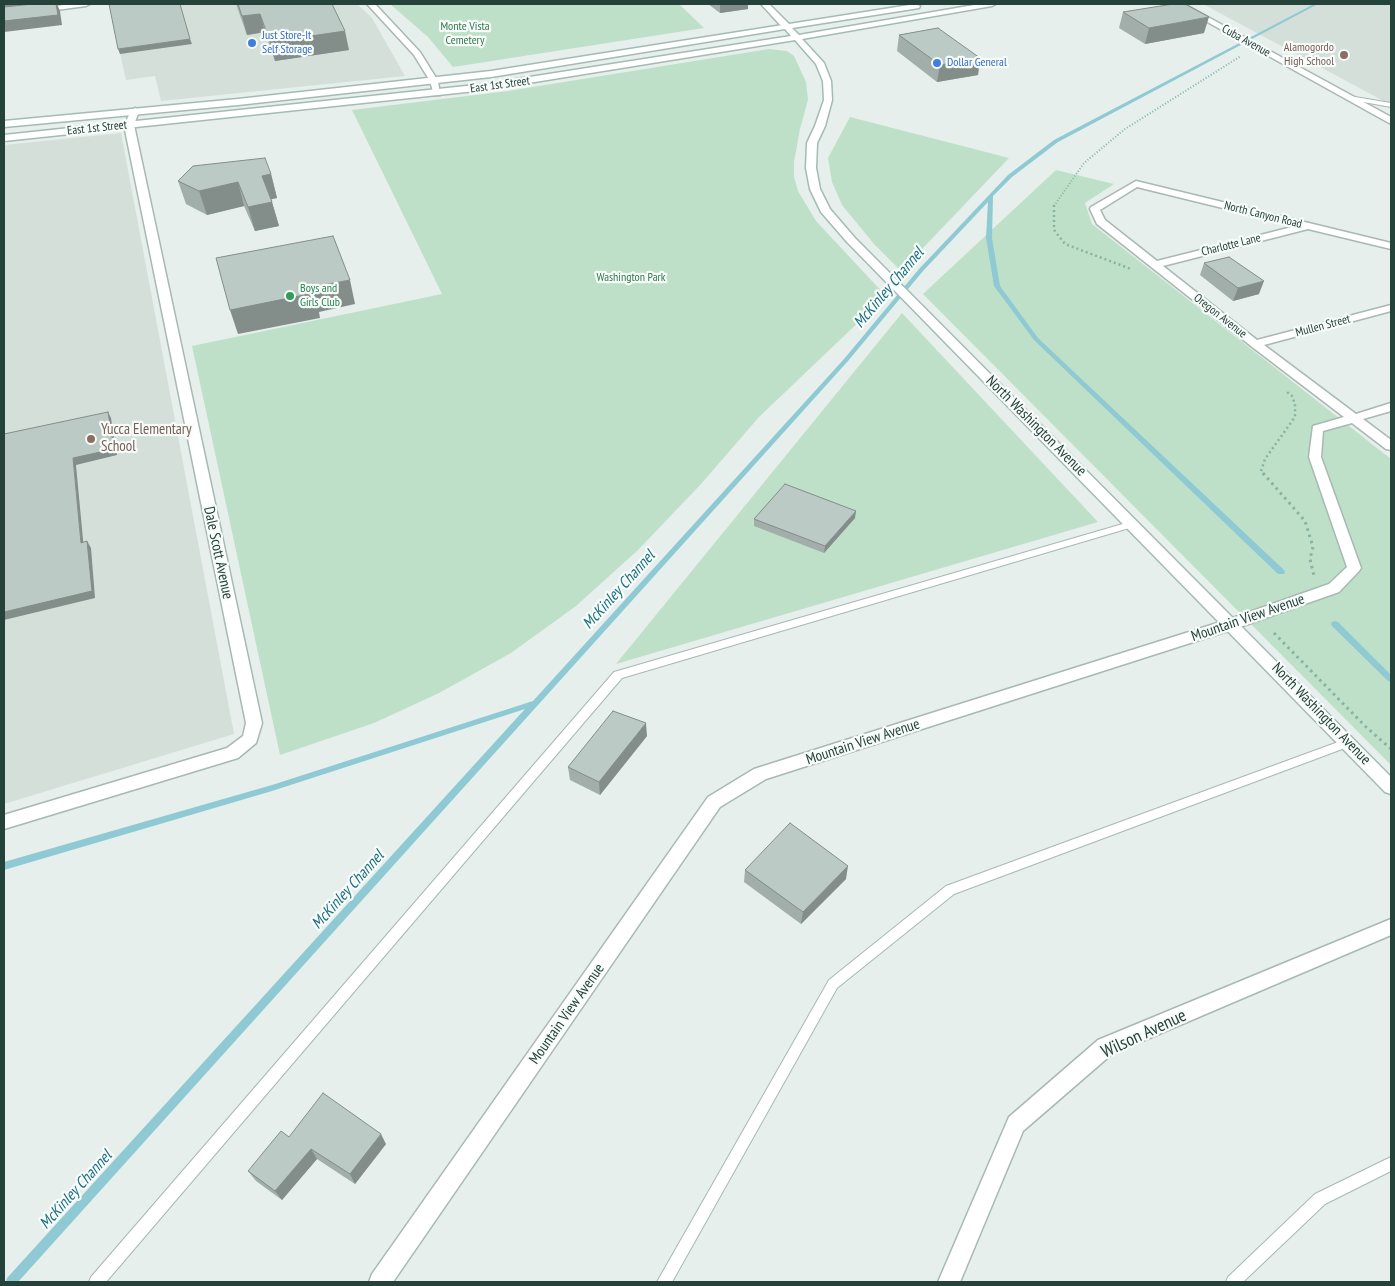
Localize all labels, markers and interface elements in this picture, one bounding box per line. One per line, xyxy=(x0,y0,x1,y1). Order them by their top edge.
park label: Monte Vista Cemetery xyxy=(440,20,490,48)
street label: Cuba Avenue xyxy=(1219,22,1273,60)
place label: Just Store-It Self Storage xyxy=(262,29,312,57)
marker: Just Store-It Self Storage xyxy=(246,37,258,49)
place label: Alamogordo High School xyxy=(1284,41,1334,69)
marker: Alamogordo High School xyxy=(1338,49,1350,61)
place label: Dollar General xyxy=(947,56,1007,70)
marker: Dollar General xyxy=(931,57,943,69)
street label: East 1st Street xyxy=(469,74,531,96)
street label: East 1st Street xyxy=(66,118,128,138)
street label: North Canyon Road xyxy=(1223,198,1303,232)
street label: Charlotte Lane xyxy=(1200,231,1262,259)
water label: McKinley Channel xyxy=(850,244,928,332)
park label: Washington Park xyxy=(597,271,665,285)
place label: Boys and Girls Club xyxy=(300,282,340,310)
marker: Boys and Girls Club xyxy=(284,290,296,302)
street label: Oregon Avenue xyxy=(1191,291,1249,341)
street label: Mullen Street xyxy=(1294,312,1352,340)
street label: North Washington Avenue xyxy=(982,372,1090,480)
place label: Yucca Elementary School xyxy=(101,421,192,456)
marker: Yucca Elementary School xyxy=(85,433,97,445)
street label: Dale Scott Avenue xyxy=(199,505,237,601)
water label: McKinley Channel xyxy=(579,547,659,633)
street label: Mountain View Avenue xyxy=(1189,590,1307,646)
street label: North Washington Avenue xyxy=(1268,659,1374,769)
street label: Mountain View Avenue xyxy=(804,715,922,769)
water label: McKinley Channel xyxy=(308,847,388,933)
street label: Mountain View Avenue xyxy=(526,960,608,1068)
street label: Wilson Avenue xyxy=(1098,1005,1190,1063)
water label: McKinley Channel xyxy=(36,1147,116,1233)

